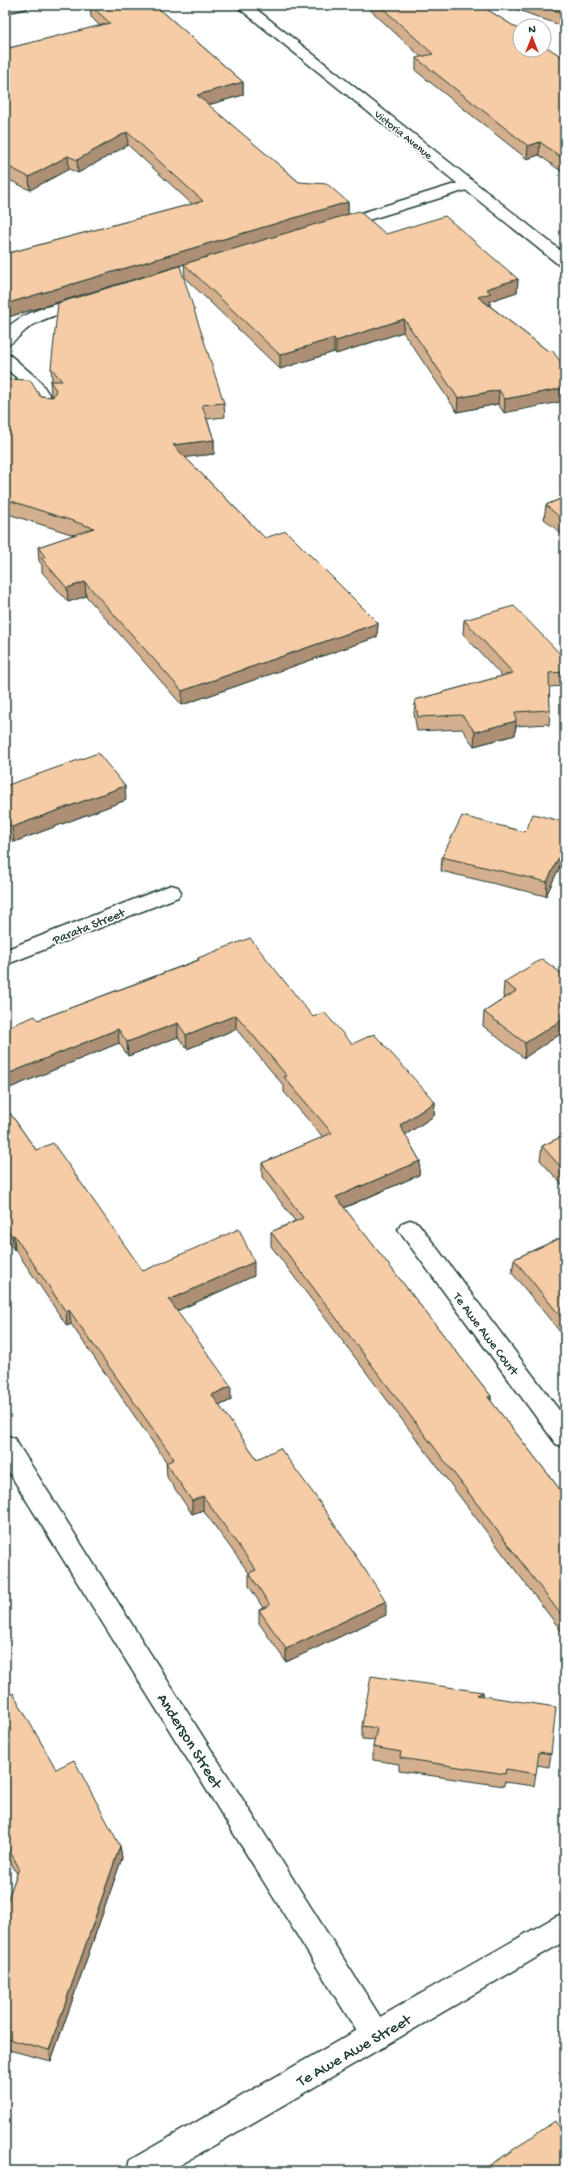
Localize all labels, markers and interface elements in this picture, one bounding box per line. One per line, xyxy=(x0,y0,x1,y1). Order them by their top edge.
north arrow xyxy=(512,18,552,58)
text: N xyxy=(528,24,536,36)
street label: Victoria Avenue xyxy=(371,108,434,163)
street label: Parata Street xyxy=(50,905,129,949)
street label: Te Awe Awe Court xyxy=(448,1289,522,1380)
street label: Anderson Street xyxy=(151,1691,226,1794)
street label: Te Awe Awe Street xyxy=(293,2011,416,2093)

